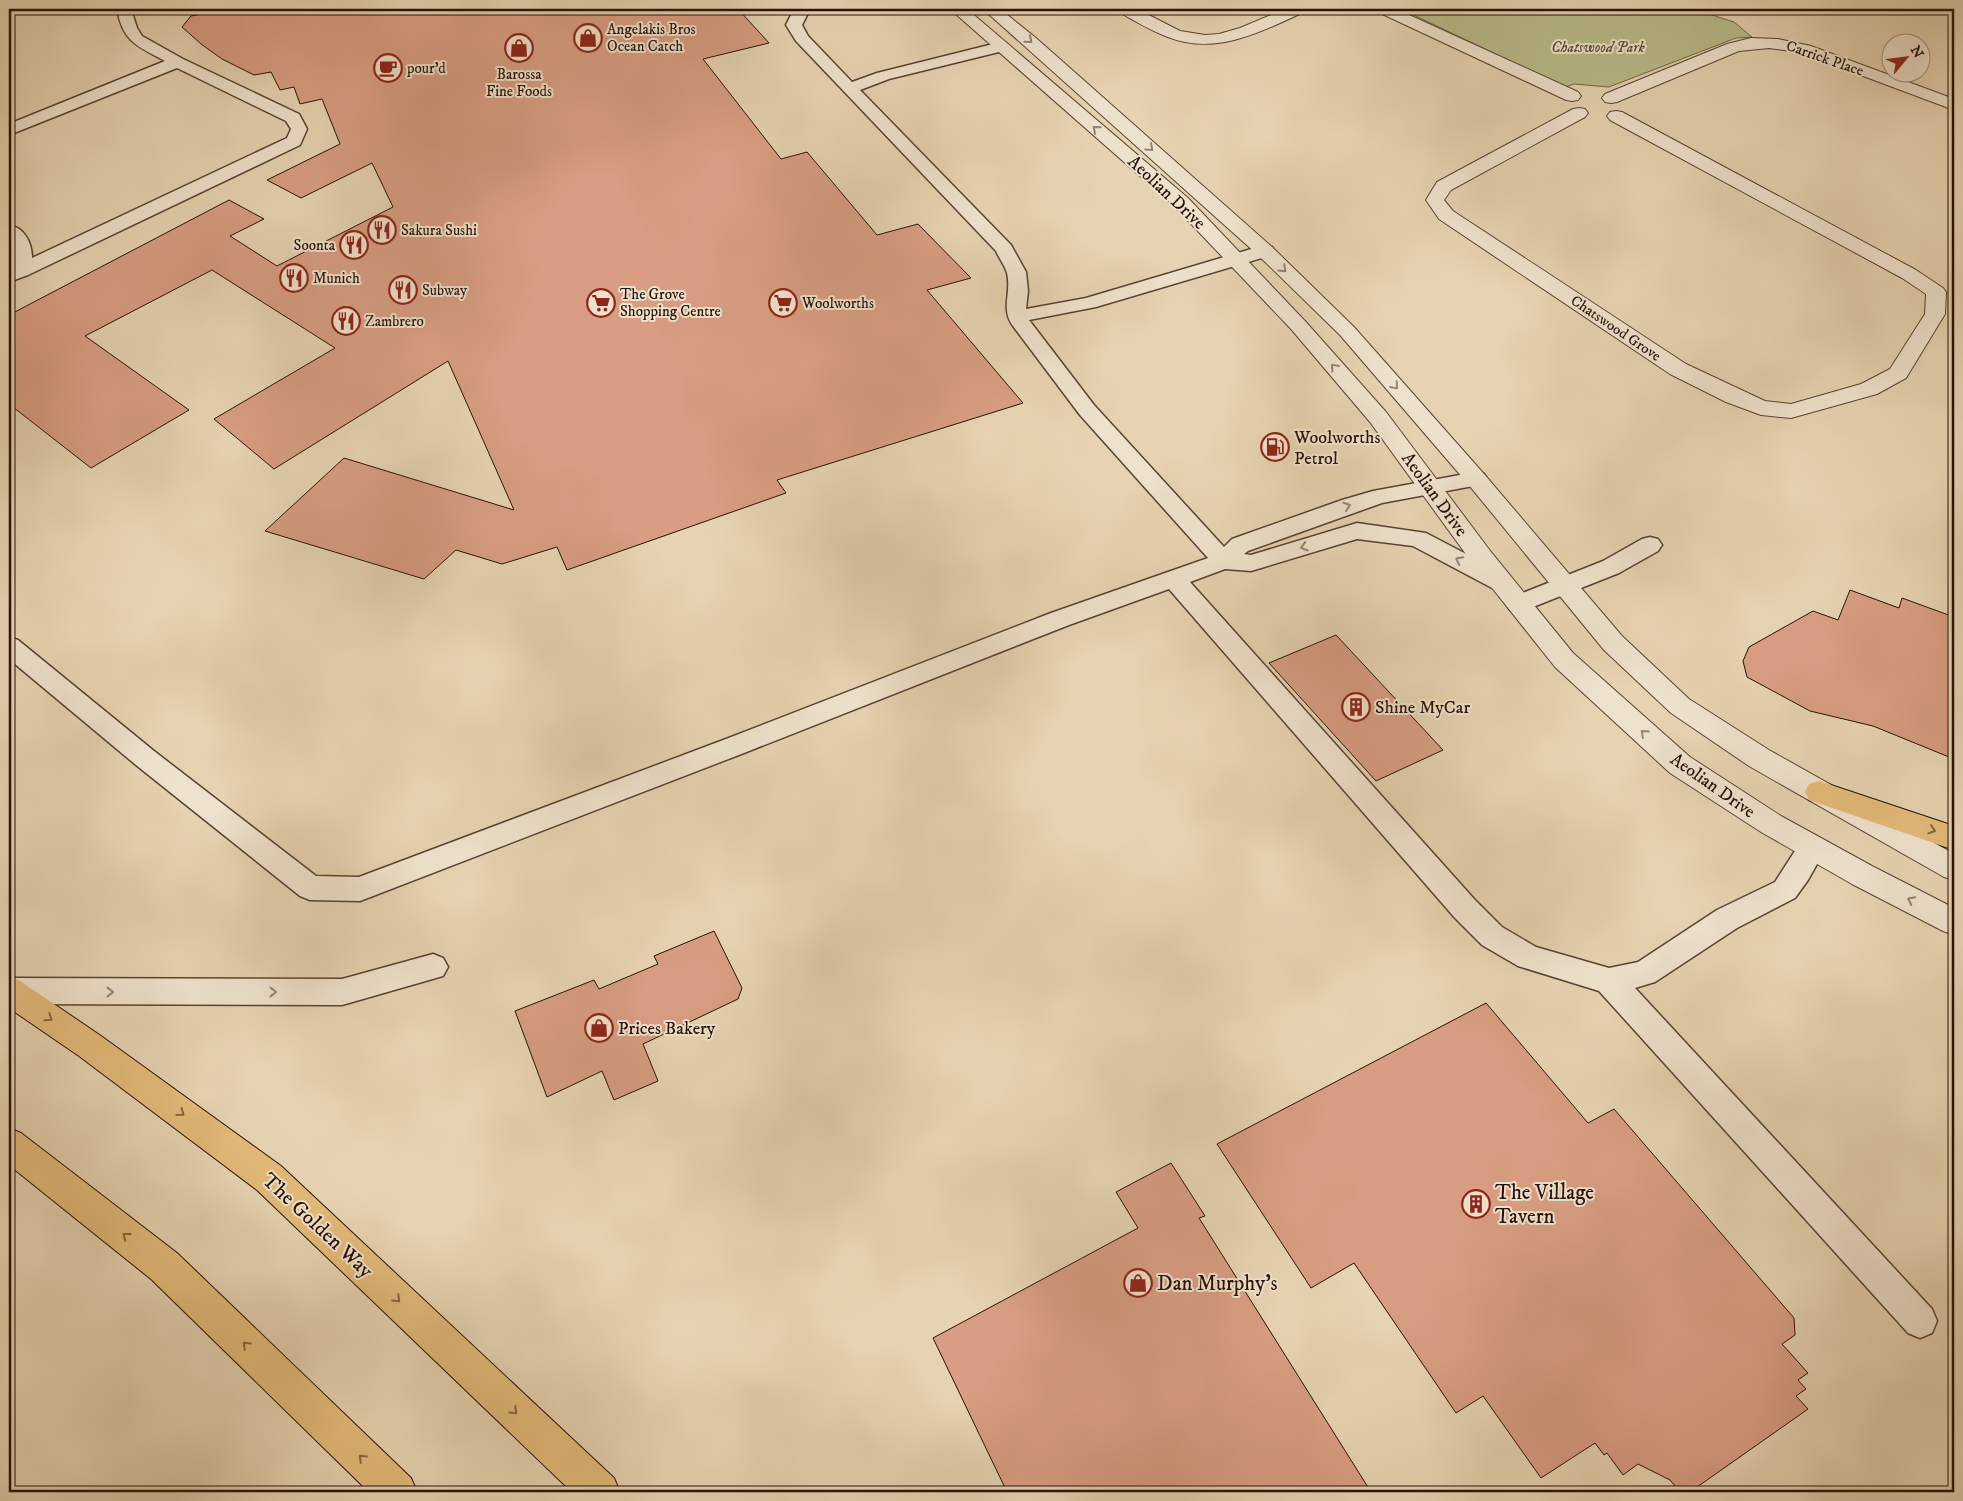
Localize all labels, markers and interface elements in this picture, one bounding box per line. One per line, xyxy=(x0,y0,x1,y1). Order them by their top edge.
place label: Angelakis Bros Ocean Catch xyxy=(607,20,696,56)
shop icon: Angelakis Bros Ocean Catch xyxy=(573,23,603,53)
north arrow xyxy=(1880,32,1930,82)
shop icon: Barossa Fine Foods xyxy=(504,33,534,63)
one-way arrow xyxy=(1023,34,1032,43)
street label: Carrick Place xyxy=(1784,36,1866,81)
park label: Chatswood Park xyxy=(1551,38,1646,57)
text: N xyxy=(1906,43,1927,62)
cafe icon: pour'd xyxy=(373,53,403,83)
place label: pour'd xyxy=(406,59,446,78)
place label: Barossa Fine Foods xyxy=(486,65,552,101)
one-way arrow xyxy=(1093,126,1102,135)
one-way arrow xyxy=(1145,142,1154,151)
street label: Aeolian Drive xyxy=(1123,151,1210,234)
restaurant icon: Sakura Sushi xyxy=(367,215,397,245)
place label: Sakura Sushi xyxy=(401,221,477,240)
restaurant icon: Soonta xyxy=(339,230,369,260)
place label: Soonta xyxy=(294,236,336,255)
restaurant icon: Munich xyxy=(279,263,309,293)
one-way arrow xyxy=(1278,263,1287,272)
place label: Munich xyxy=(313,269,360,288)
restaurant icon: Subway xyxy=(388,275,418,305)
place label: Subway xyxy=(422,281,468,300)
place label: The Grove Shopping Centre xyxy=(620,285,721,321)
supermarket icon: The Grove Shopping Centre xyxy=(586,288,616,318)
supermarket icon: Woolworths xyxy=(768,288,798,318)
street label: Chatswood Grove xyxy=(1567,291,1665,366)
place label: Woolworths xyxy=(801,294,874,313)
restaurant icon: Zambrero xyxy=(331,306,361,336)
place label: Zambrero xyxy=(365,312,424,331)
one-way arrow xyxy=(1332,364,1340,373)
one-way arrow xyxy=(1390,381,1399,390)
place label: Woolworths Petrol xyxy=(1293,427,1380,470)
fuel station icon: Woolworths Petrol xyxy=(1260,432,1290,462)
street label: Aeolian Drive xyxy=(1396,448,1472,541)
one-way arrow xyxy=(1342,502,1351,512)
one-way arrow xyxy=(1301,541,1309,551)
one-way arrow xyxy=(1455,556,1464,566)
building icon: Shine MyCar xyxy=(1341,692,1371,722)
place label: Shine MyCar xyxy=(1375,697,1470,719)
one-way arrow xyxy=(1641,729,1650,738)
street label: Aeolian Drive xyxy=(1666,749,1759,823)
one-way arrow xyxy=(1927,825,1935,835)
one-way arrow xyxy=(1907,896,1916,906)
one-way arrow xyxy=(107,987,115,997)
one-way arrow xyxy=(270,987,277,997)
one-way arrow xyxy=(43,1012,53,1021)
shop icon: Prices Bakery xyxy=(584,1013,614,1043)
place label: Prices Bakery xyxy=(618,1018,716,1040)
one-way arrow xyxy=(175,1107,185,1116)
street label: The Golden Way xyxy=(256,1168,379,1285)
place label: The Village Tavern xyxy=(1495,1180,1594,1230)
building icon: The Village Tavern xyxy=(1461,1189,1491,1219)
one-way arrow xyxy=(123,1233,132,1241)
shop icon: Dan Murphy's xyxy=(1123,1268,1153,1298)
place label: Dan Murphy's xyxy=(1157,1271,1278,1297)
one-way arrow xyxy=(391,1293,400,1302)
one-way arrow xyxy=(242,1342,251,1351)
one-way arrow xyxy=(509,1405,518,1414)
one-way arrow xyxy=(359,1455,368,1464)

